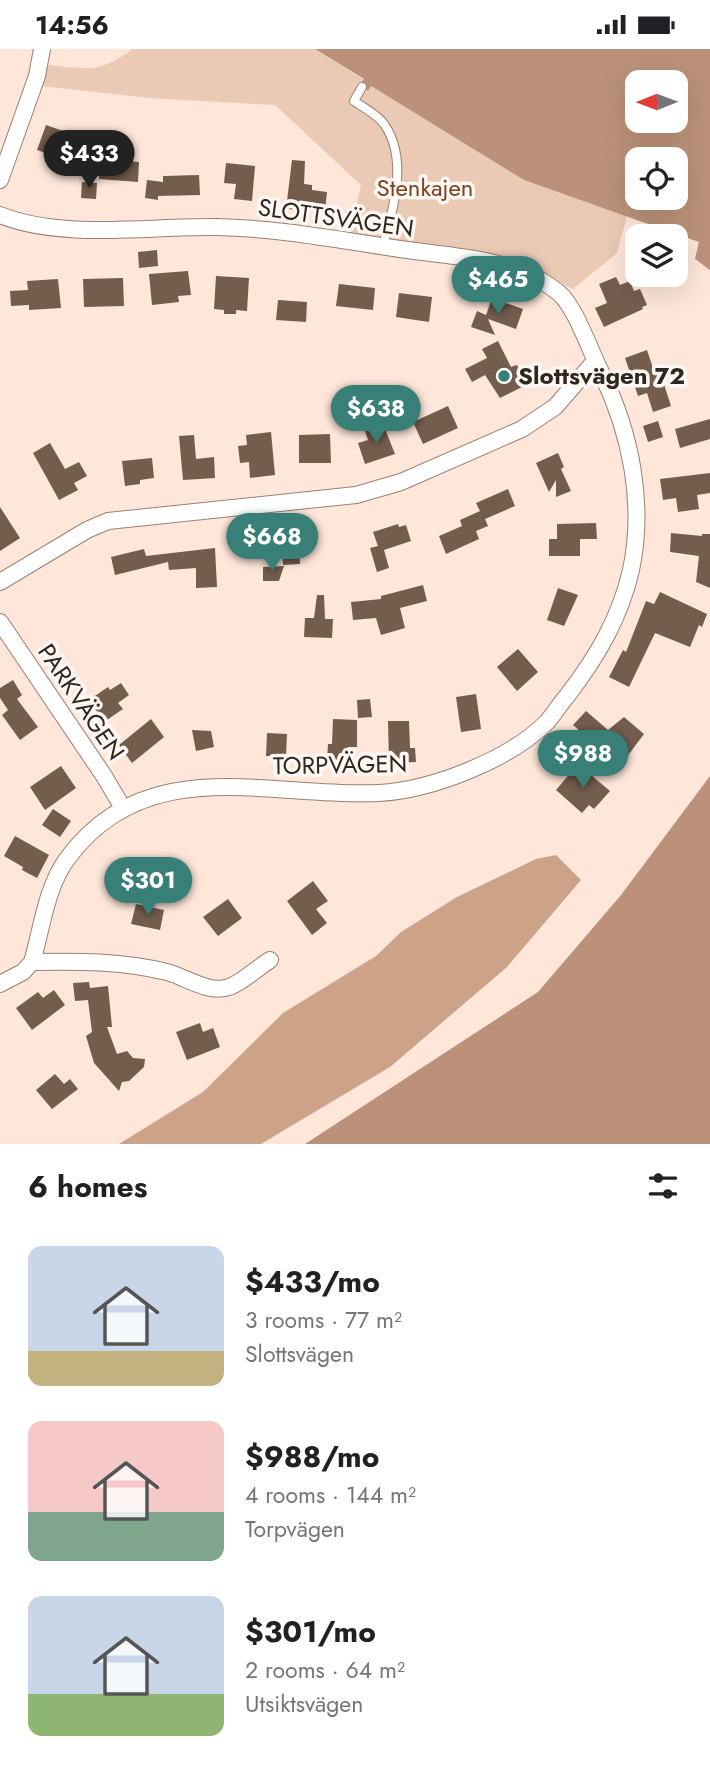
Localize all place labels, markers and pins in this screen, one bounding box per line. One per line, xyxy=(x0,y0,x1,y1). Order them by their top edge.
pin: $433 xyxy=(48,131,130,190)
pin: $465 xyxy=(457,257,539,316)
place label: Slottsvägen 72 xyxy=(518,358,685,393)
marker: Slottsvägen 72 xyxy=(496,368,512,384)
pin: $638 xyxy=(335,385,417,445)
pin: $668 xyxy=(231,513,313,573)
pin: $988 xyxy=(542,731,624,790)
pin: $301 xyxy=(107,857,189,917)

